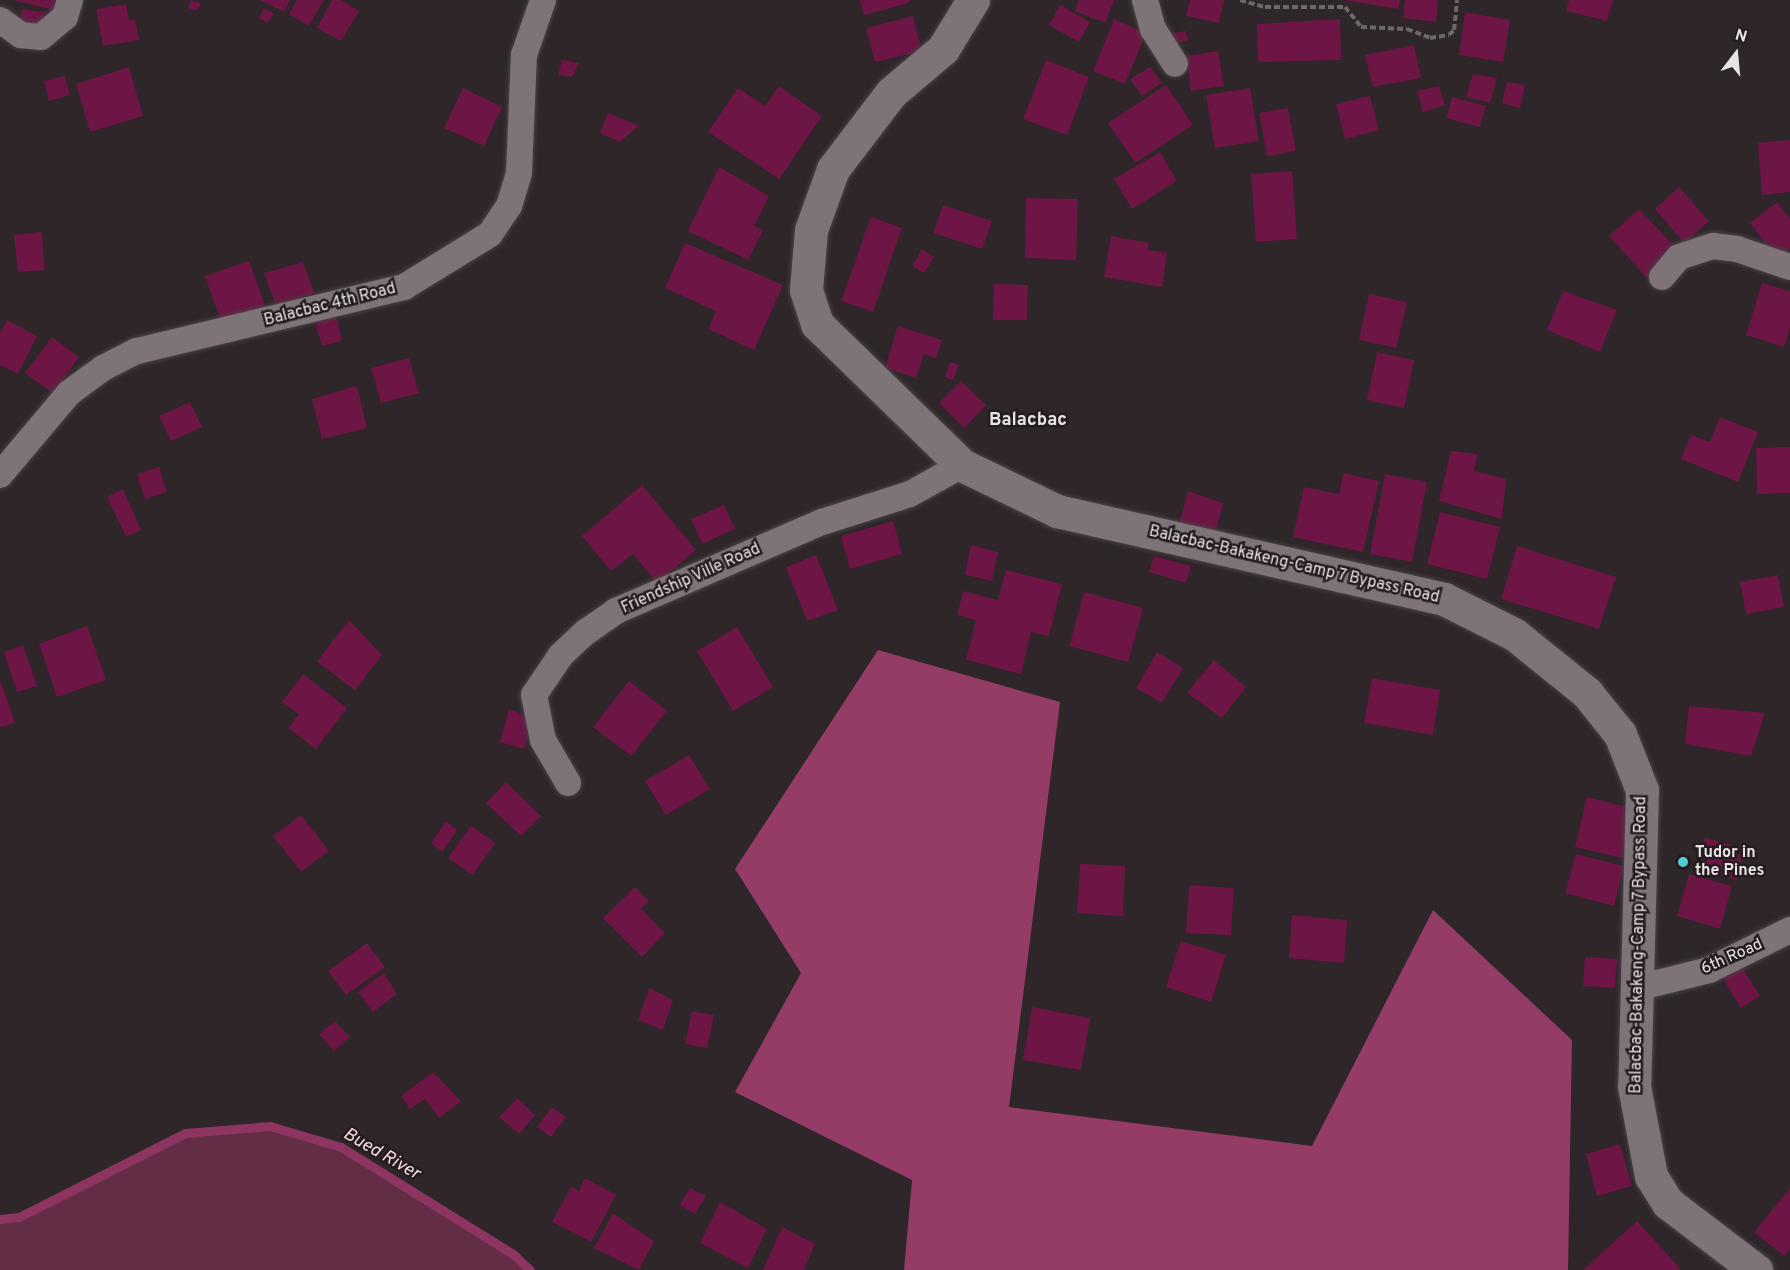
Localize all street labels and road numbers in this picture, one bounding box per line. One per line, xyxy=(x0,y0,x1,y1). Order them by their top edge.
street label: Balacbac 4th Road xyxy=(262,279,398,331)
street label: Balacbac-Bakakeng-Camp 7 Bypass Road xyxy=(1146,522,1442,608)
street label: Friendship Ville Road xyxy=(618,540,764,618)
street label: Balacbac-Bakakeng-Camp 7 Bypass Road xyxy=(1627,796,1651,1094)
street label: 6th Road xyxy=(1698,935,1766,979)

